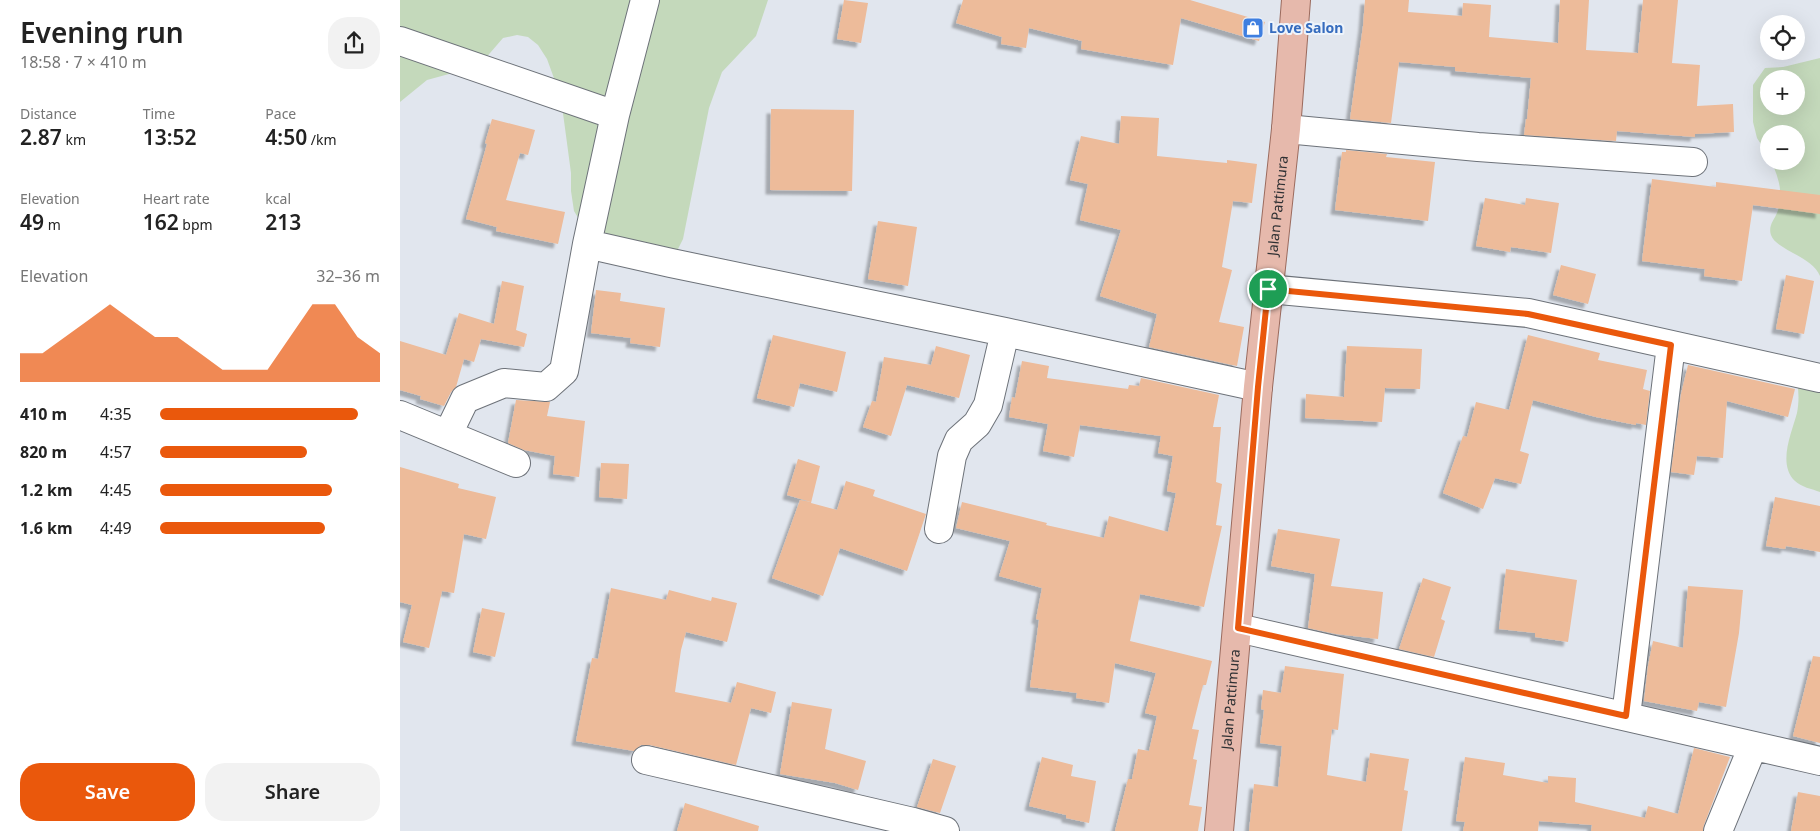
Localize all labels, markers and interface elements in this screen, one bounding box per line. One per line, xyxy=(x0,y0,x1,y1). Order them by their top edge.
text: Evening run xyxy=(20,13,184,51)
map controls xyxy=(1760,15,1805,170)
button: locate xyxy=(1760,15,1805,60)
shop icon: Love Salon xyxy=(1241,16,1265,40)
button: share xyxy=(328,17,380,69)
place label: Love Salon xyxy=(1269,18,1343,37)
text: 18:58 · 7 × 410 m xyxy=(20,51,147,73)
button: + xyxy=(1760,70,1805,115)
text: Distance xyxy=(20,104,77,123)
text: Time xyxy=(143,104,175,123)
text: Pace xyxy=(265,104,296,123)
text: 2.87 xyxy=(20,123,62,151)
text: 13:52 xyxy=(143,123,197,151)
text: 4:50 xyxy=(265,123,307,151)
button: − xyxy=(1760,125,1805,170)
text: km xyxy=(62,130,86,149)
text: /km xyxy=(307,130,337,149)
street label: Jalan Pattimura xyxy=(1262,155,1292,259)
text: Elevation xyxy=(20,189,80,208)
text: Heart rate xyxy=(143,189,210,208)
text: kcal xyxy=(265,189,291,208)
text: 49 xyxy=(20,208,44,236)
text: 162 xyxy=(143,208,179,236)
text: 213 xyxy=(265,208,301,236)
text: m xyxy=(44,215,61,234)
text: bpm xyxy=(179,215,213,234)
text: Elevation xyxy=(20,265,88,287)
text: 32–36 m xyxy=(316,265,380,287)
pin xyxy=(1247,268,1289,310)
icon: arrive xyxy=(1254,275,1282,303)
text: 410 m xyxy=(20,403,67,425)
text: 4:35 xyxy=(100,403,132,425)
text: 820 m xyxy=(20,441,67,463)
text: 4:57 xyxy=(100,441,132,463)
text: 1.2 km xyxy=(20,479,72,501)
text: 4:45 xyxy=(100,479,132,501)
text: 1.6 km xyxy=(20,517,72,539)
text: 4:49 xyxy=(100,517,132,539)
street label: Jalan Pattimura xyxy=(1216,648,1244,752)
button: Save xyxy=(20,763,195,821)
button: Share xyxy=(205,763,380,821)

